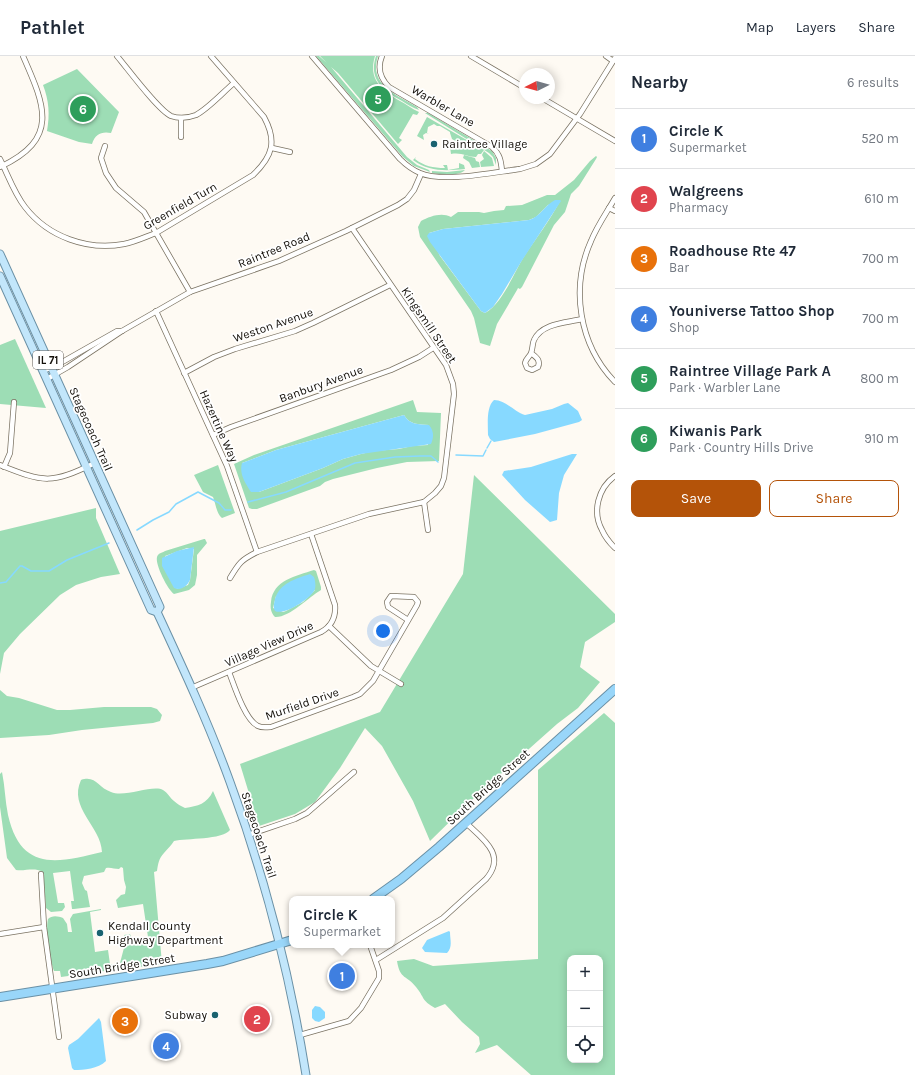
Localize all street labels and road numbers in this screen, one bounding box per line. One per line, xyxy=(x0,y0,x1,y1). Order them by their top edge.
street label: Warbler Lane xyxy=(409,82,477,130)
street label: Greenfield Turn xyxy=(141,179,219,233)
street label: Raintree Road xyxy=(236,229,312,271)
street label: Kingsmill Street xyxy=(398,284,460,366)
street label: Weston Avenue xyxy=(231,305,315,345)
road number: IL 71 xyxy=(33,351,63,369)
street label: Banbury Avenue xyxy=(277,362,365,406)
street label: Stagecoach Trail xyxy=(66,385,116,473)
street label: Hazertine Way xyxy=(197,388,241,465)
street label: Village View Drive xyxy=(223,618,315,670)
street label: Murfield Drive xyxy=(263,685,341,723)
street label: South Bridge Street xyxy=(444,746,533,828)
street label: Stagecoach Trail xyxy=(238,790,280,880)
street label: South Bridge Street xyxy=(68,951,176,981)

